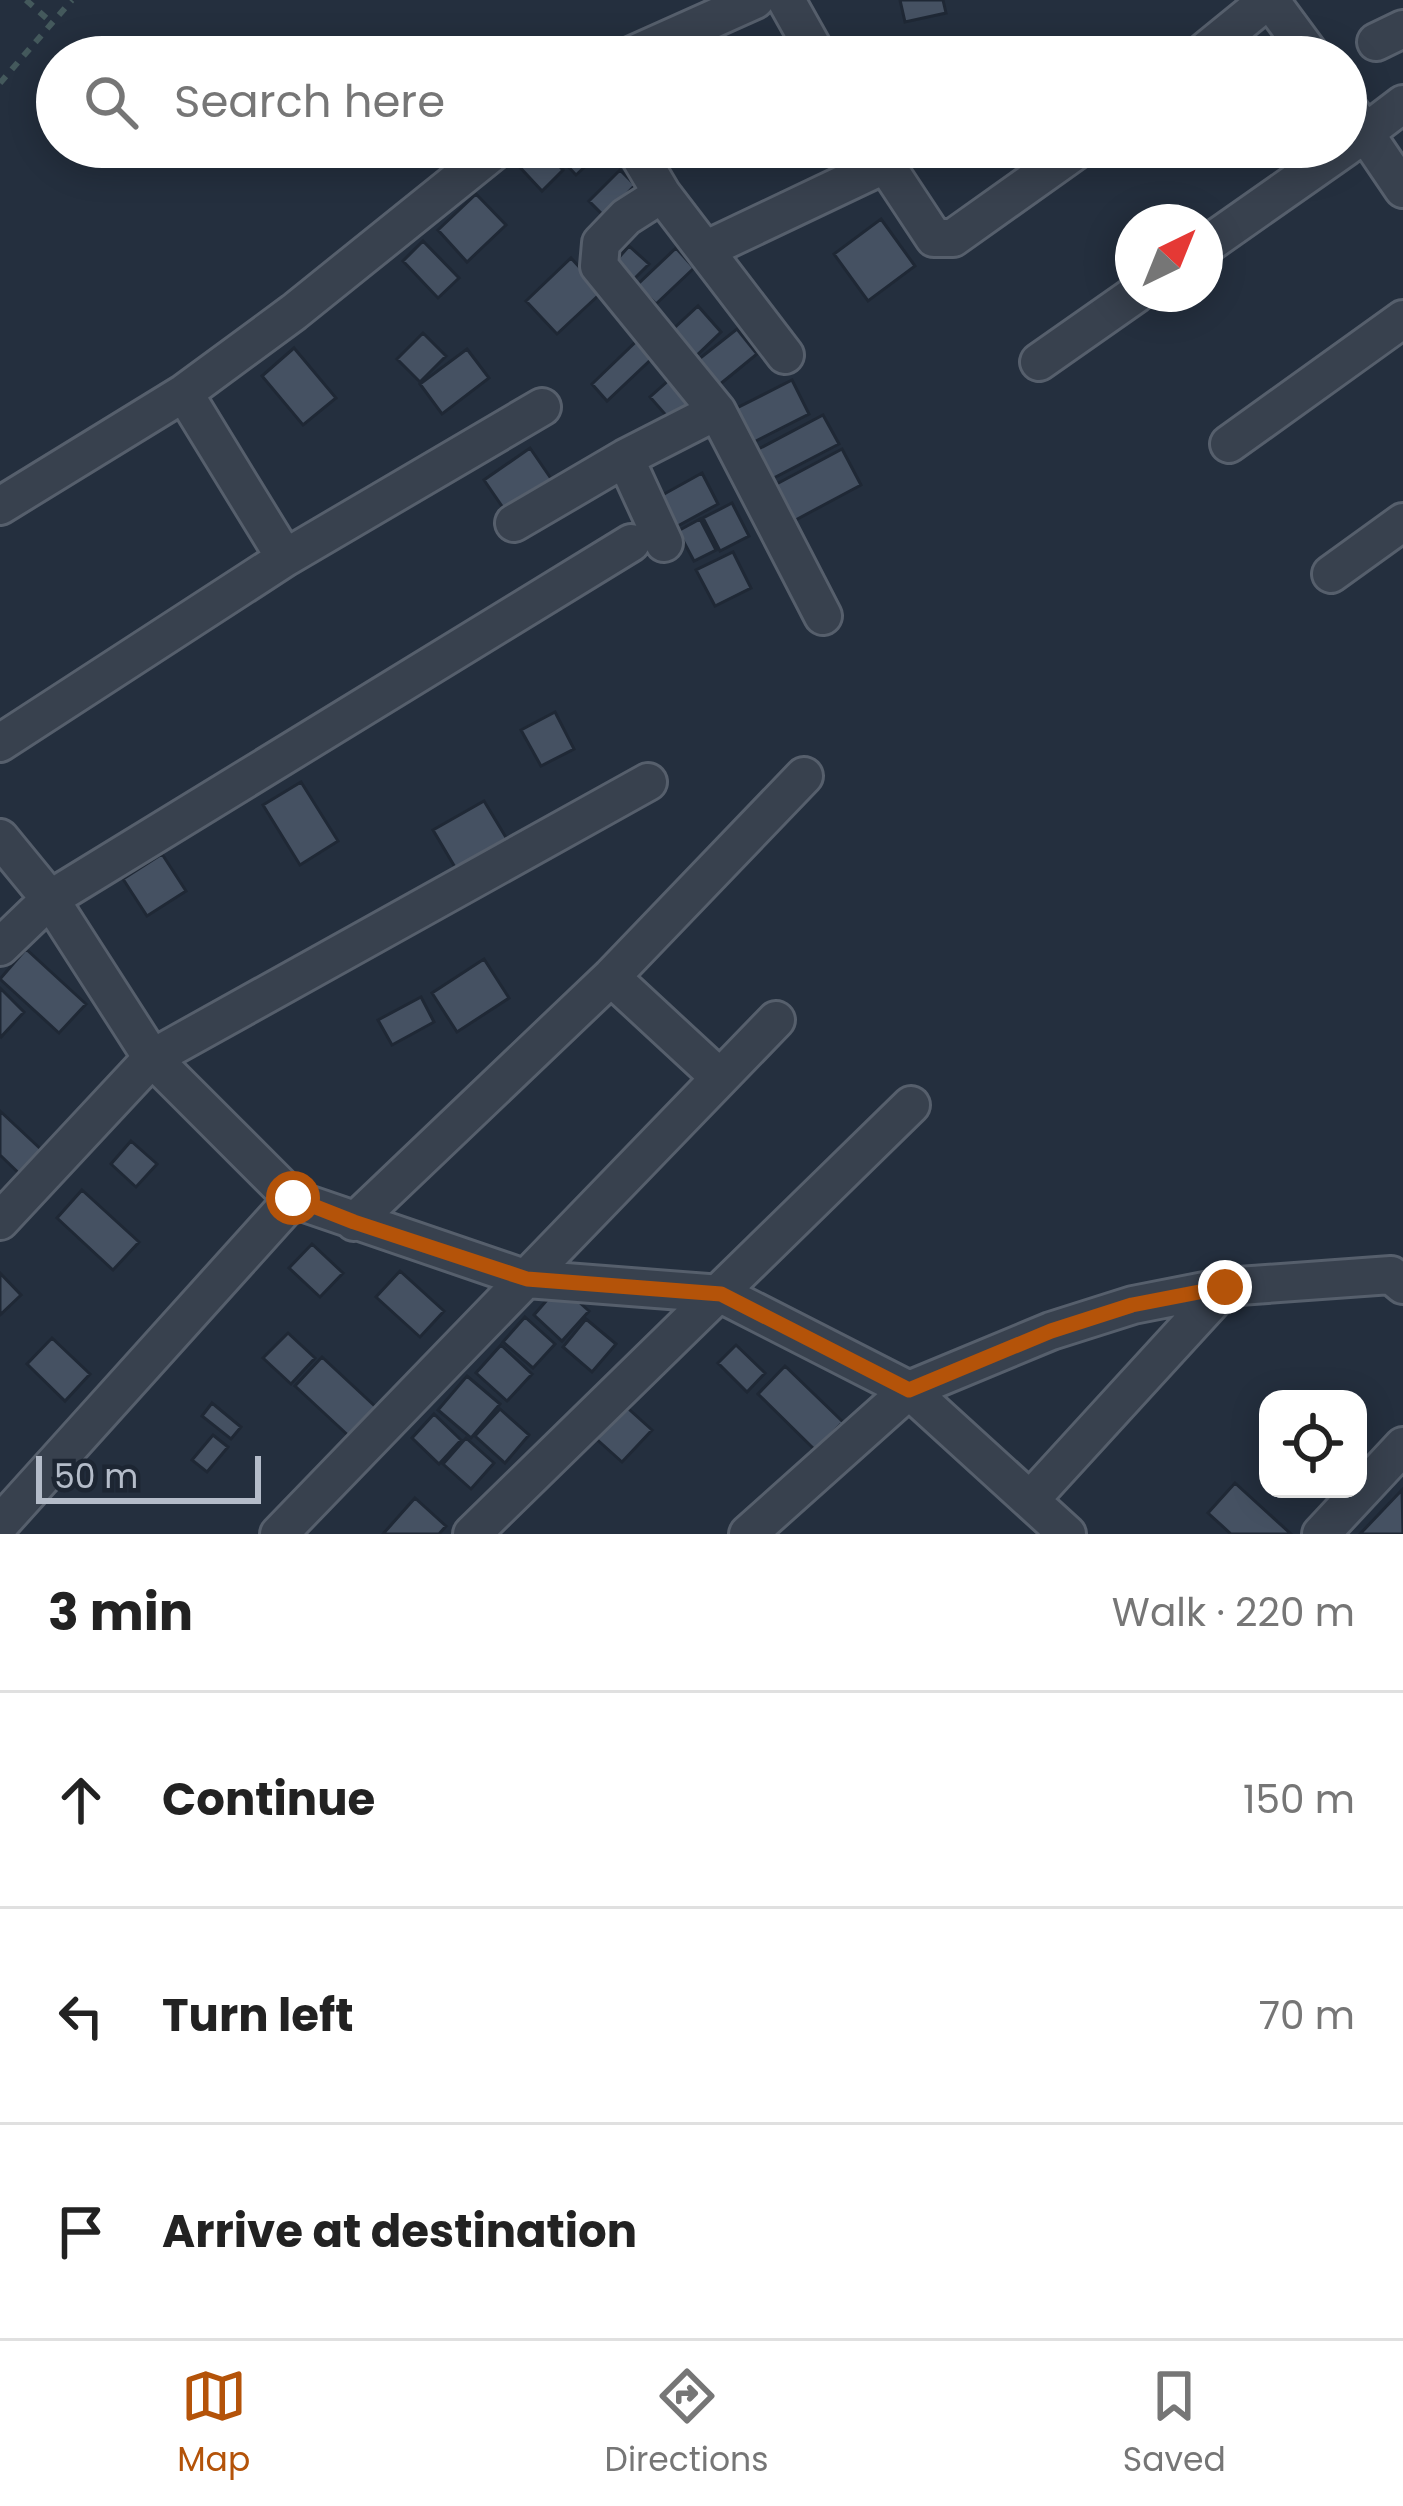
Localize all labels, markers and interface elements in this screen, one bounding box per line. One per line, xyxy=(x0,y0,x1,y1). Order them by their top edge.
search box xyxy=(36,36,1367,168)
icon: search xyxy=(78,69,144,135)
text: Search here xyxy=(174,70,445,133)
north arrow xyxy=(1115,204,1223,312)
route start xyxy=(266,1171,320,1225)
route end xyxy=(1198,1260,1252,1314)
map controls xyxy=(1259,1390,1367,1498)
button: locate xyxy=(1259,1390,1367,1498)
scale bar xyxy=(36,1450,261,1503)
text: 50 m xyxy=(54,1453,138,1500)
text: 3 min xyxy=(48,1576,193,1648)
text: Walk · 220 m xyxy=(1112,1585,1355,1640)
icon: ahead xyxy=(48,1767,114,1833)
text: Continue xyxy=(162,1768,375,1831)
text: 150 m xyxy=(1243,1772,1355,1827)
icon: left xyxy=(48,1983,114,2049)
text: Turn left xyxy=(162,1984,354,2047)
text: 70 m xyxy=(1259,1988,1355,2043)
icon: arrive xyxy=(48,2199,114,2265)
text: Arrive at destination xyxy=(162,2200,637,2263)
tab: Map xyxy=(177,2363,250,2485)
tab: Directions xyxy=(605,2363,768,2485)
tab: Saved xyxy=(1123,2363,1226,2485)

